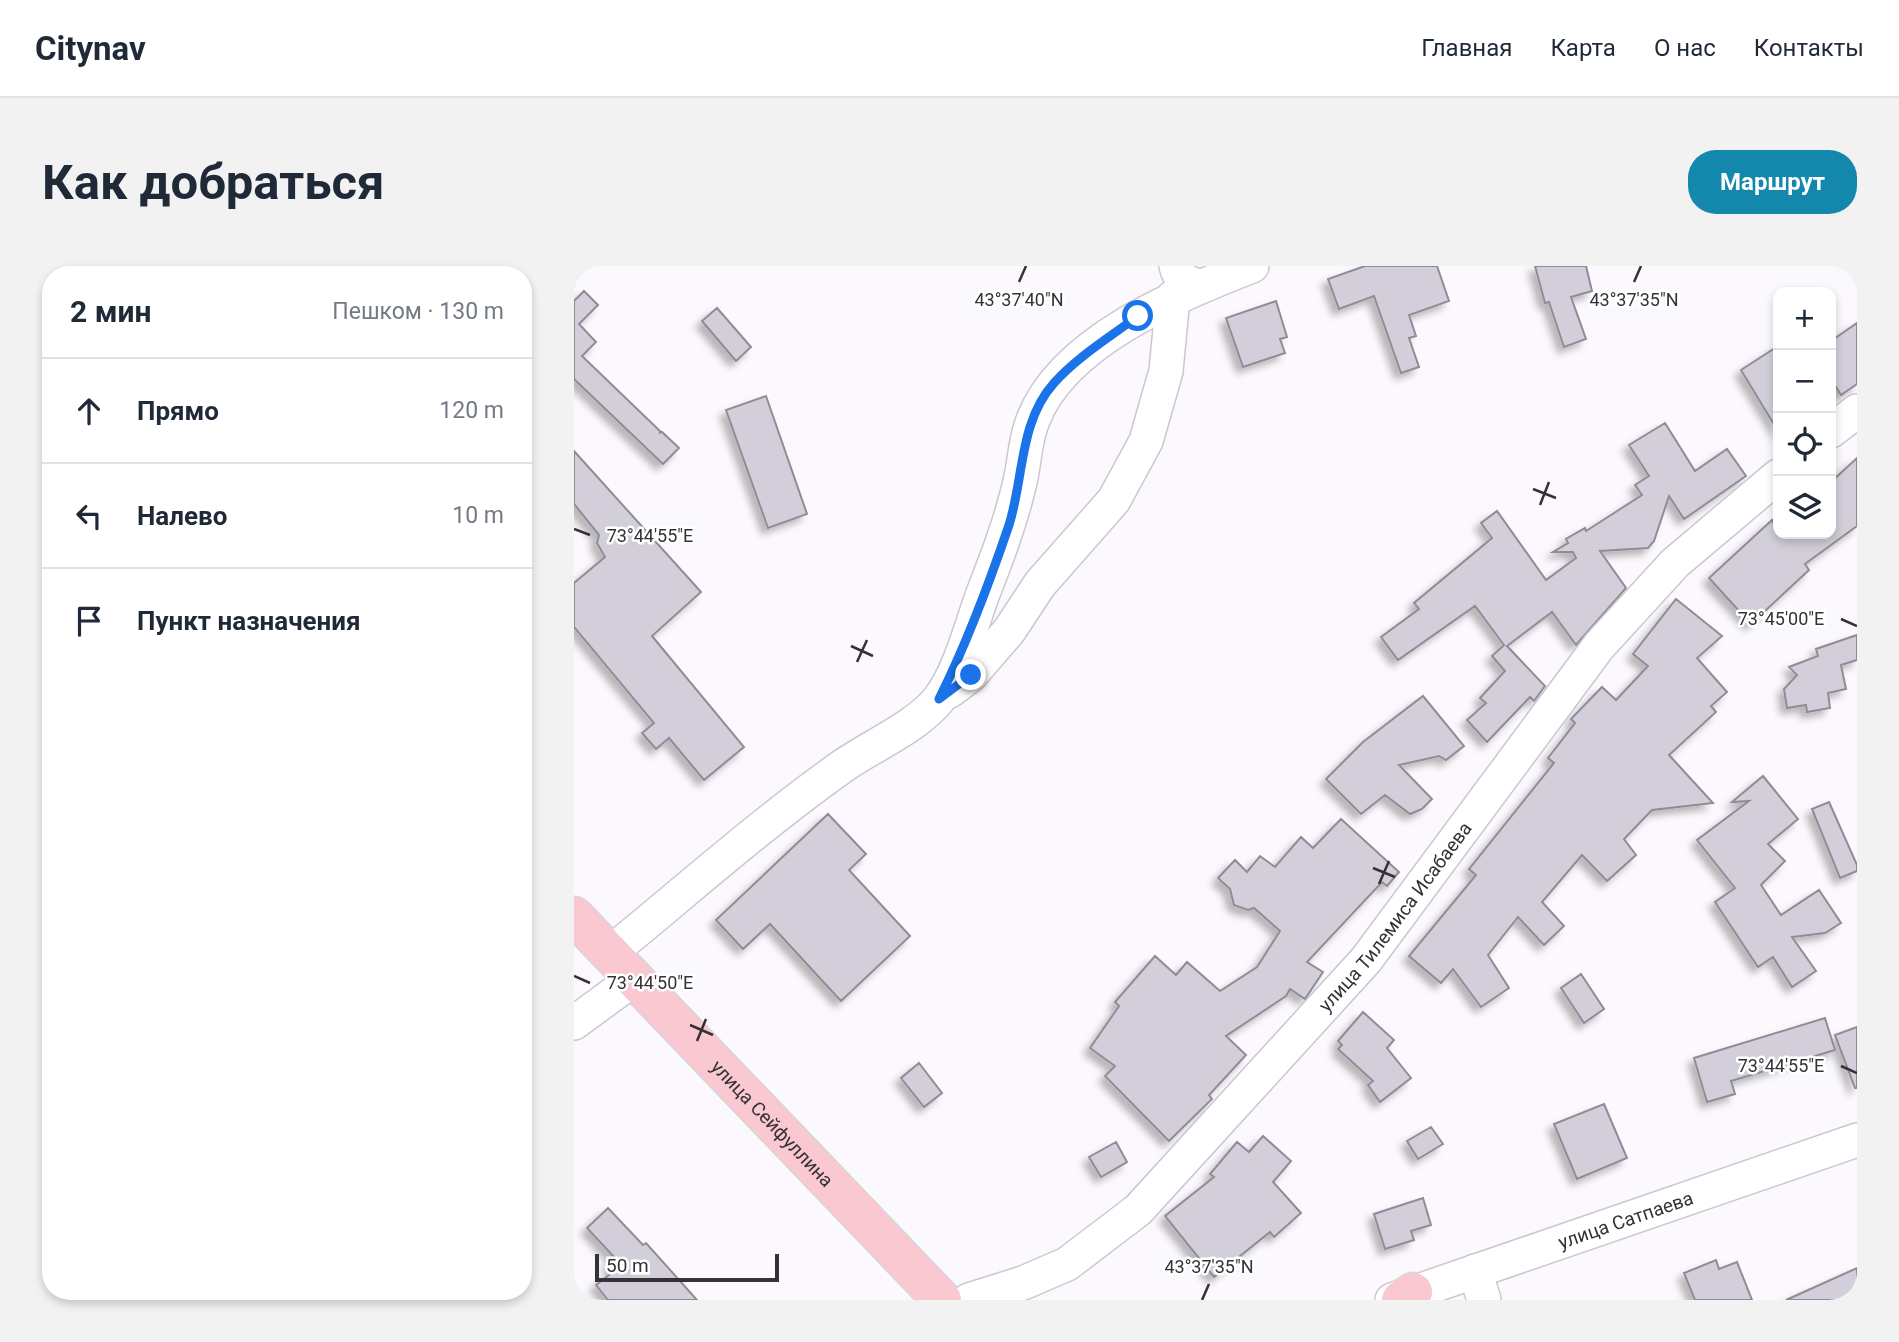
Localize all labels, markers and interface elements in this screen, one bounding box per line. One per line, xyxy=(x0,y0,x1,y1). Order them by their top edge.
text: Citynav xyxy=(35,29,146,68)
text: Главная xyxy=(1421,34,1512,62)
text: Карта xyxy=(1550,34,1616,62)
text: О нас xyxy=(1654,34,1716,62)
text: Контакты xyxy=(1754,34,1864,62)
button: Маршрут xyxy=(1688,150,1857,214)
text: Как добраться xyxy=(42,154,384,211)
map controls xyxy=(1773,287,1836,539)
button: + xyxy=(1773,287,1836,350)
text: 43°37'40"N xyxy=(974,289,1064,310)
text: 43°37'35"N xyxy=(1589,289,1679,310)
text: 2 мин xyxy=(70,294,151,329)
text: Пешком · 130 m xyxy=(332,298,504,325)
route start xyxy=(1122,300,1153,331)
button: − xyxy=(1773,350,1836,413)
icon: ahead xyxy=(70,392,108,430)
text: Прямо xyxy=(137,396,219,426)
text: 120 m xyxy=(439,397,504,424)
button: locate xyxy=(1773,413,1836,476)
button: layers xyxy=(1773,476,1836,539)
icon: left xyxy=(70,497,108,535)
text: Налево xyxy=(137,501,227,531)
text: 10 m xyxy=(452,502,504,529)
text: 73°44'55"E xyxy=(607,525,693,546)
icon: arrive xyxy=(70,602,108,640)
text: Пункт назначения xyxy=(137,606,361,636)
text: 73°45'00"E xyxy=(1738,608,1824,629)
route end xyxy=(955,659,986,690)
street label: улица Тилемиса Исабаева xyxy=(1313,817,1476,1016)
text: 73°44'50"E xyxy=(607,972,693,993)
street label: улица Сейфуллина xyxy=(707,1055,839,1191)
text: 73°44'55"E xyxy=(1738,1055,1824,1076)
street label: улица Сатпаева xyxy=(1555,1186,1696,1253)
scale bar xyxy=(595,1251,779,1283)
text: 50 m xyxy=(606,1254,649,1277)
text: 43°37'35"N xyxy=(1164,1256,1254,1277)

